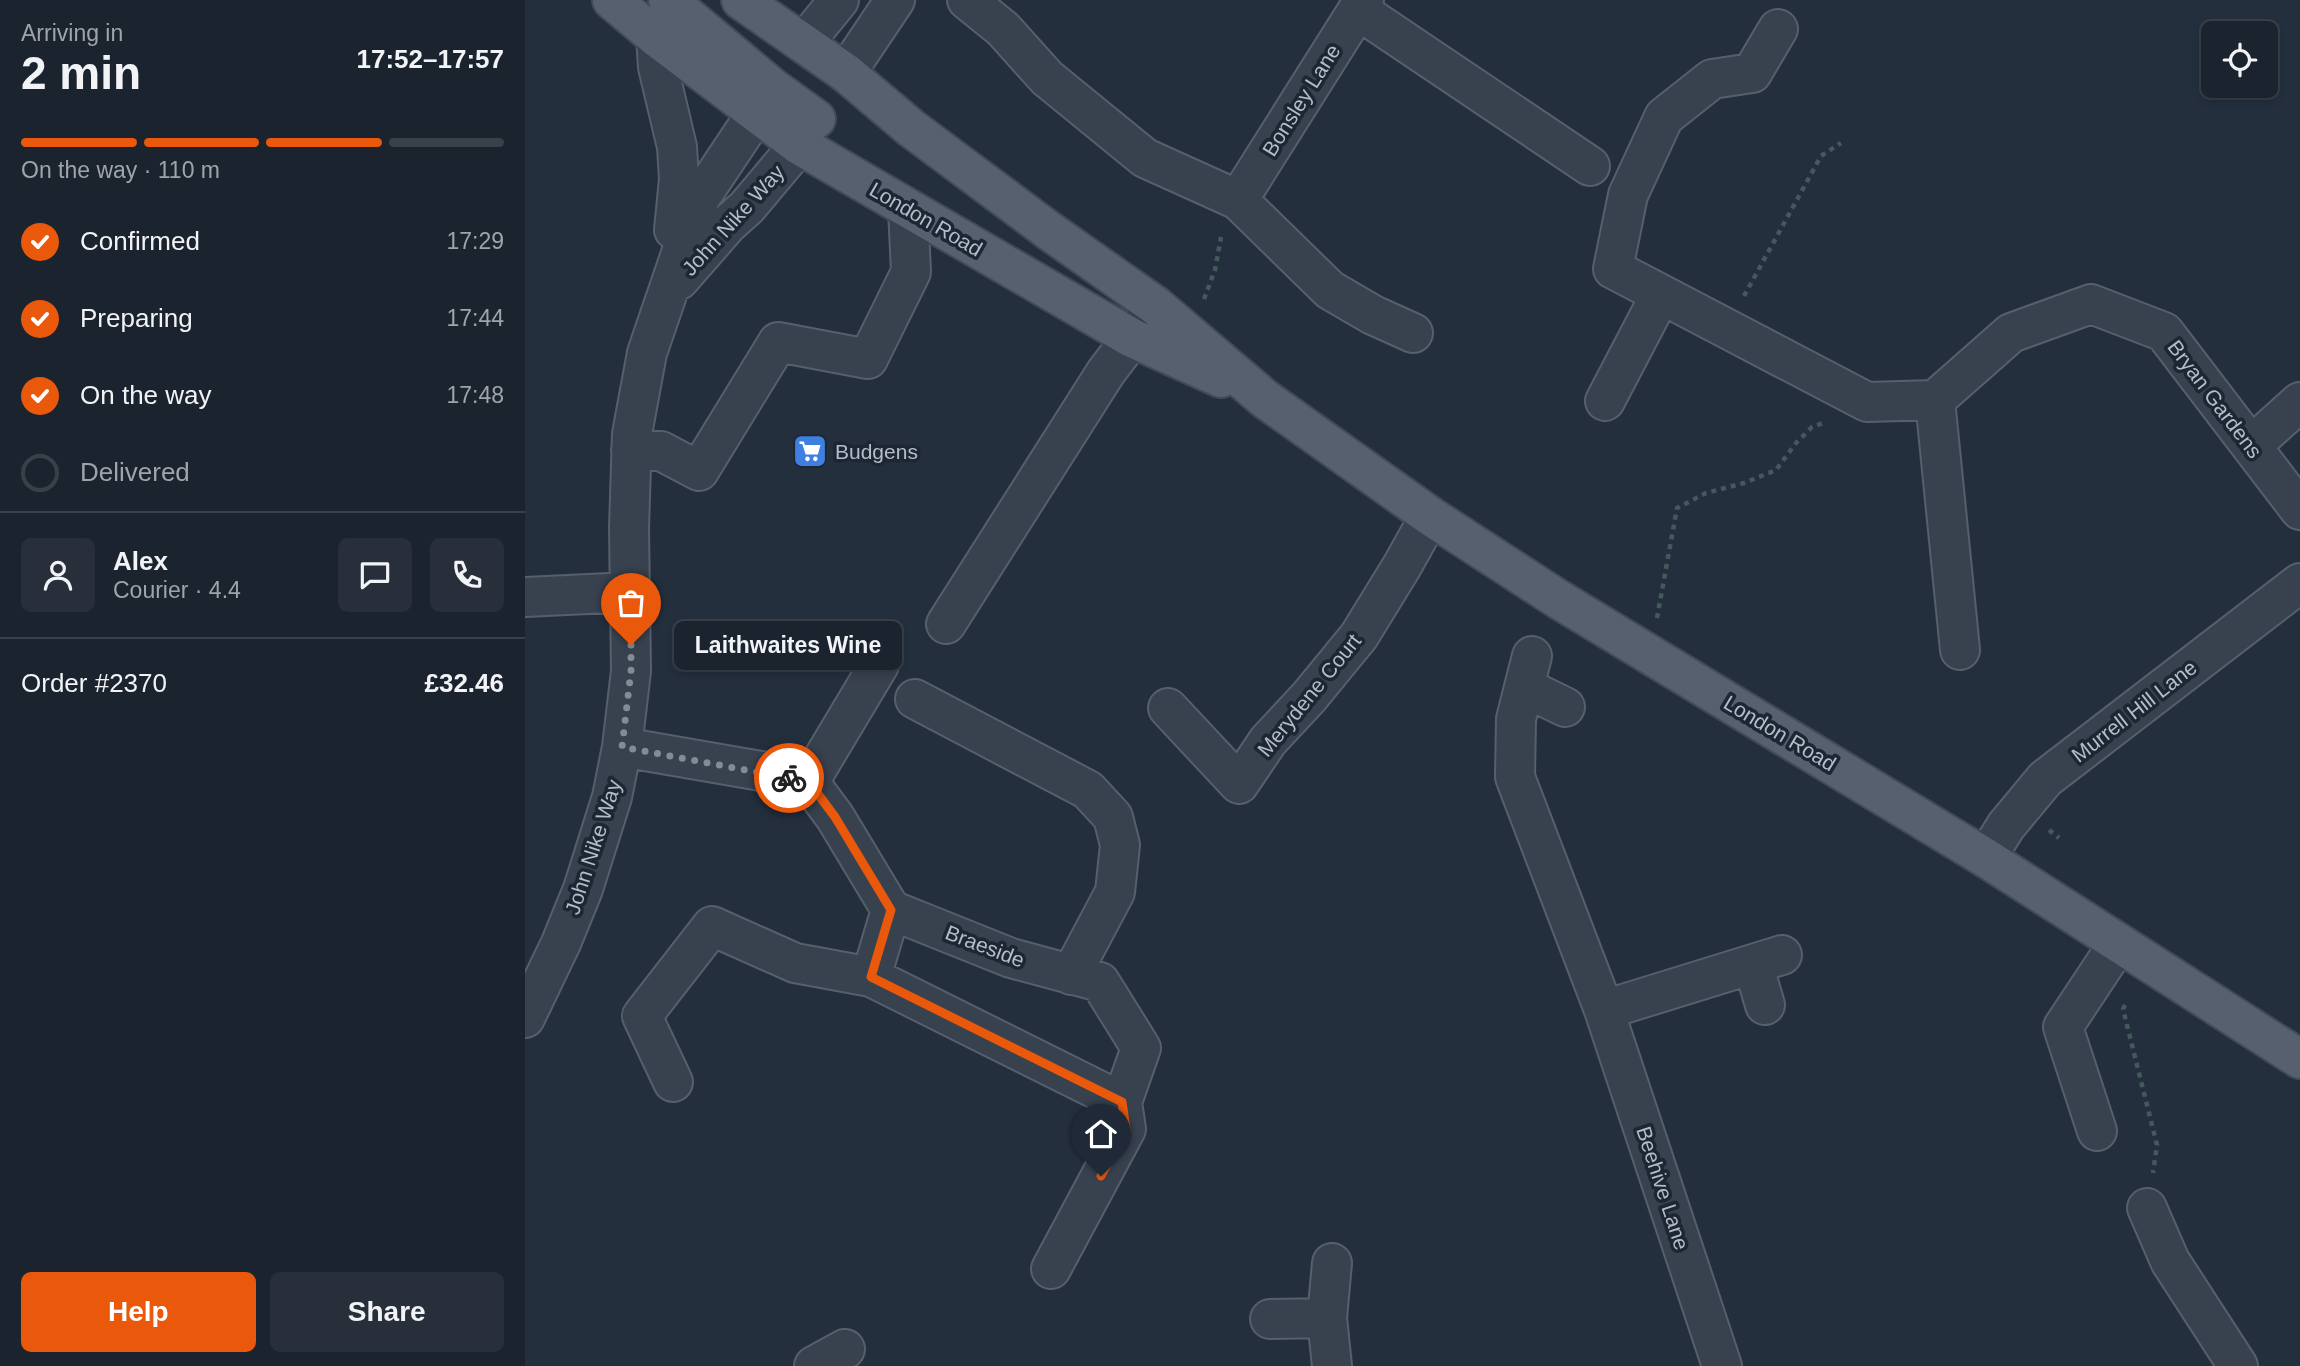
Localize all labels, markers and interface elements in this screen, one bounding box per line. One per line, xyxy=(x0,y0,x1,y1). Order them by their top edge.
text: Arriving in xyxy=(21,20,123,46)
map controls xyxy=(2201,21,2278,98)
button: locate xyxy=(2201,21,2278,98)
street label: Bonsley Lane xyxy=(1258,40,1344,160)
text: 17:52–17:57 xyxy=(357,44,504,74)
text: 2 min xyxy=(21,47,141,99)
text: On the way · 110 m xyxy=(21,157,220,183)
street label: John Nike Way xyxy=(677,160,789,280)
street label: London Road xyxy=(866,178,986,260)
icon: check xyxy=(21,223,59,261)
text: Confirmed xyxy=(80,226,200,256)
text: 17:29 xyxy=(446,228,504,254)
icon: check xyxy=(21,300,59,338)
text: Preparing xyxy=(80,303,193,333)
text: 17:44 xyxy=(446,305,504,331)
street label: Bryan Gardens xyxy=(2163,336,2267,462)
icon: check xyxy=(21,377,59,415)
text: On the way xyxy=(80,380,212,410)
text: 17:48 xyxy=(446,382,504,408)
supermarket icon: Budgens xyxy=(791,432,829,470)
place label: Budgens xyxy=(835,440,918,463)
text: Delivered xyxy=(80,457,190,487)
button: person xyxy=(21,538,95,612)
button: chat xyxy=(338,538,412,612)
button: phone xyxy=(430,538,504,612)
text: Alex xyxy=(113,546,168,576)
pin xyxy=(601,573,661,645)
text: Courier · 4.4 xyxy=(113,577,241,603)
icon: bag xyxy=(612,584,650,622)
callout: Laithwaites Wine xyxy=(673,620,901,670)
street label: Merydene Court xyxy=(1253,629,1365,761)
text: Laithwaites Wine xyxy=(695,632,881,658)
street label: Murrell Hill Lane xyxy=(2067,655,2201,767)
text: Order #2370 xyxy=(21,668,167,698)
text: £32.46 xyxy=(424,668,504,698)
street label: London Road xyxy=(1720,691,1840,775)
courier xyxy=(754,743,824,813)
icon: bike xyxy=(770,759,808,797)
street label: John Nike Way xyxy=(560,776,626,917)
street label: Braeside xyxy=(942,920,1028,972)
pin xyxy=(1071,1104,1131,1176)
icon: home xyxy=(1082,1115,1120,1153)
street label: Beehive Lane xyxy=(1632,1123,1694,1253)
button: Help xyxy=(21,1272,256,1352)
button: Share xyxy=(270,1272,504,1352)

